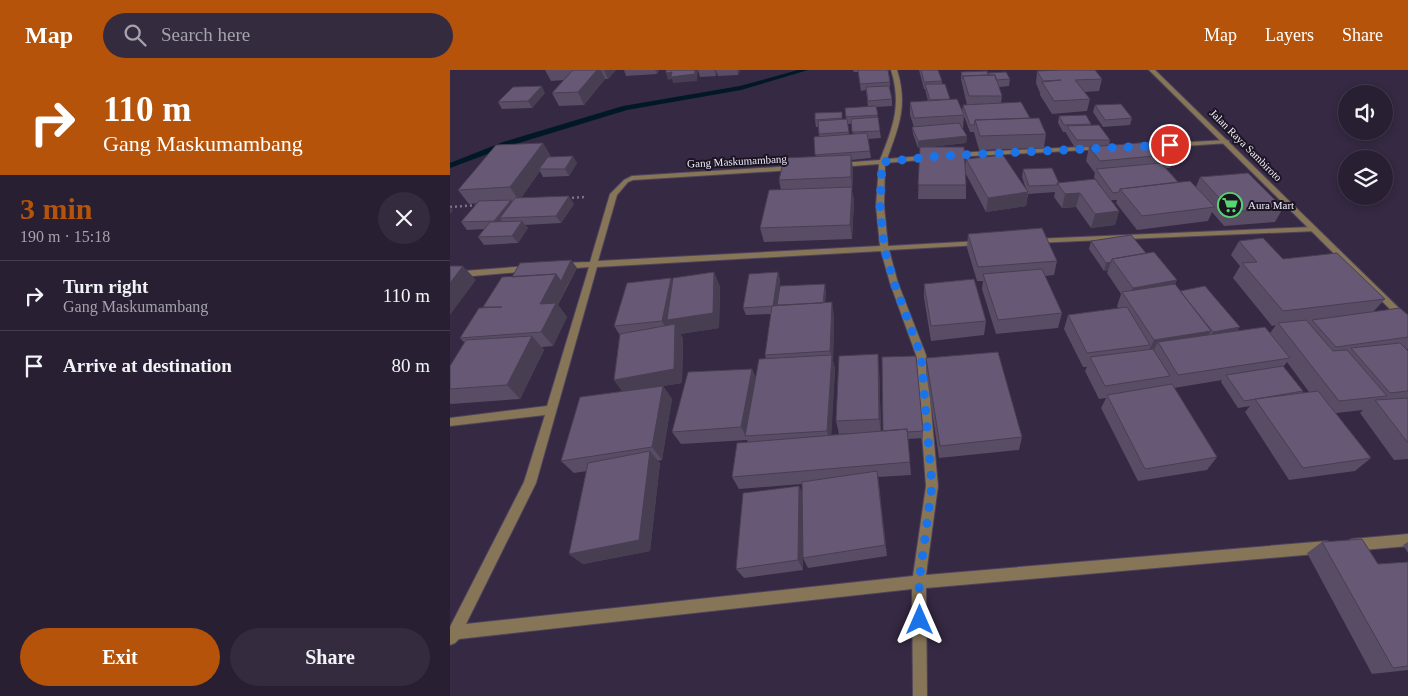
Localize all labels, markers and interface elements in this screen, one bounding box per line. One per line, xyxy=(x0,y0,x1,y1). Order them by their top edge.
search box xyxy=(103,13,453,58)
icon: search xyxy=(121,21,149,49)
text: Map xyxy=(25,22,73,48)
text: Search here xyxy=(161,24,250,45)
text: Map xyxy=(1204,25,1237,45)
text: Layers xyxy=(1265,25,1314,45)
text: Share xyxy=(1342,25,1383,45)
map controls xyxy=(1338,85,1393,205)
button: sound xyxy=(1338,85,1393,140)
icon: right xyxy=(20,90,85,155)
text: 110 m xyxy=(103,90,191,129)
street label: Jalan Raya Sambiroto xyxy=(1208,107,1285,184)
pin xyxy=(1149,124,1191,166)
text: Gang Maskumambang xyxy=(103,131,303,156)
icon: arrive xyxy=(1156,131,1184,159)
button: layers xyxy=(1338,150,1393,205)
street label: Gang Maskumambang xyxy=(687,152,788,170)
text: 3 min xyxy=(20,192,93,225)
button: close xyxy=(378,192,430,244)
supermarket icon: Aura Mart xyxy=(1217,192,1243,218)
place label: Aura Mart xyxy=(1248,199,1294,211)
text: 190 m · 15:18 xyxy=(20,228,110,245)
text: Turn right xyxy=(63,276,148,297)
icon: right xyxy=(20,282,48,310)
text: 110 m xyxy=(383,285,430,306)
text: Gang Maskumambang xyxy=(63,298,208,315)
icon: arrive xyxy=(20,352,48,380)
text: Arrive at destination xyxy=(63,355,232,376)
text: 80 m xyxy=(391,355,430,376)
position arrow xyxy=(893,593,945,645)
button: Exit xyxy=(20,628,220,686)
button: Share xyxy=(230,628,430,686)

